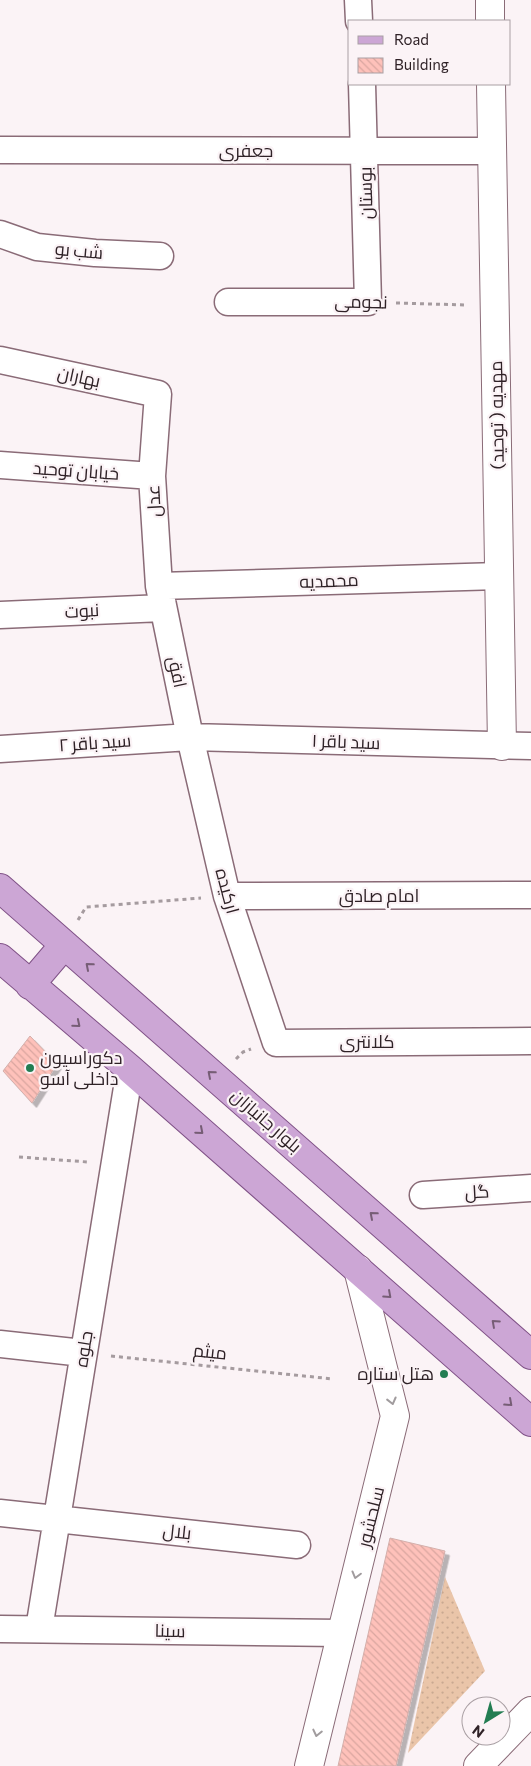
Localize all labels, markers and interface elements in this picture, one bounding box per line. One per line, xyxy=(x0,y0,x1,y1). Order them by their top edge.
legend xyxy=(348,20,511,85)
text: Road xyxy=(394,30,429,48)
text: Building xyxy=(394,55,449,73)
street label: جعفری xyxy=(219,139,273,162)
street label: بوستان xyxy=(354,166,377,220)
street label: شب بو xyxy=(54,237,104,264)
street label: نجومی xyxy=(334,290,388,313)
street label: مهدیه ( توحید) xyxy=(484,360,509,470)
street label: بهاران xyxy=(55,361,103,392)
street label: خیابان توحید xyxy=(32,456,120,485)
street label: عدل xyxy=(141,484,166,518)
street label: محمدیه xyxy=(299,568,359,592)
street label: نبوت xyxy=(64,598,100,623)
street label: افق xyxy=(162,654,192,690)
street label: سید باقر ۲ xyxy=(58,728,132,757)
street label: سید باقر ۱ xyxy=(311,729,381,754)
street label: ارکیده xyxy=(210,866,245,916)
street label: امام صادق xyxy=(339,884,419,908)
one-way arrow xyxy=(86,964,95,972)
one-way arrow xyxy=(71,1019,80,1028)
street label: کلانتری xyxy=(340,1030,394,1053)
place label: دکوراسیون داخلی آسو xyxy=(40,1046,123,1090)
marker: دکوراسیون داخلی آسو xyxy=(24,1062,36,1074)
one-way arrow xyxy=(208,1070,217,1079)
street label: بلوار جانبازان xyxy=(226,1084,306,1158)
one-way arrow xyxy=(194,1125,203,1134)
street label: گل xyxy=(464,1179,490,1204)
one-way arrow xyxy=(370,1212,379,1221)
one-way arrow xyxy=(382,1290,391,1299)
one-way arrow xyxy=(491,1320,500,1329)
street label: جلوه xyxy=(69,1329,98,1369)
street label: میثم xyxy=(192,1338,228,1366)
place label: هتل ستاره xyxy=(358,1362,434,1385)
marker: هتل ستاره xyxy=(438,1368,450,1380)
one-way arrow xyxy=(386,1396,397,1405)
one-way arrow xyxy=(504,1397,513,1406)
street label: سلحشور xyxy=(352,1484,389,1551)
street label: بلال xyxy=(161,1519,193,1544)
one-way arrow xyxy=(351,1571,362,1580)
street label: سینا xyxy=(154,1619,186,1641)
north arrow xyxy=(461,1696,511,1746)
text: N xyxy=(469,1722,487,1742)
one-way arrow xyxy=(312,1729,323,1738)

